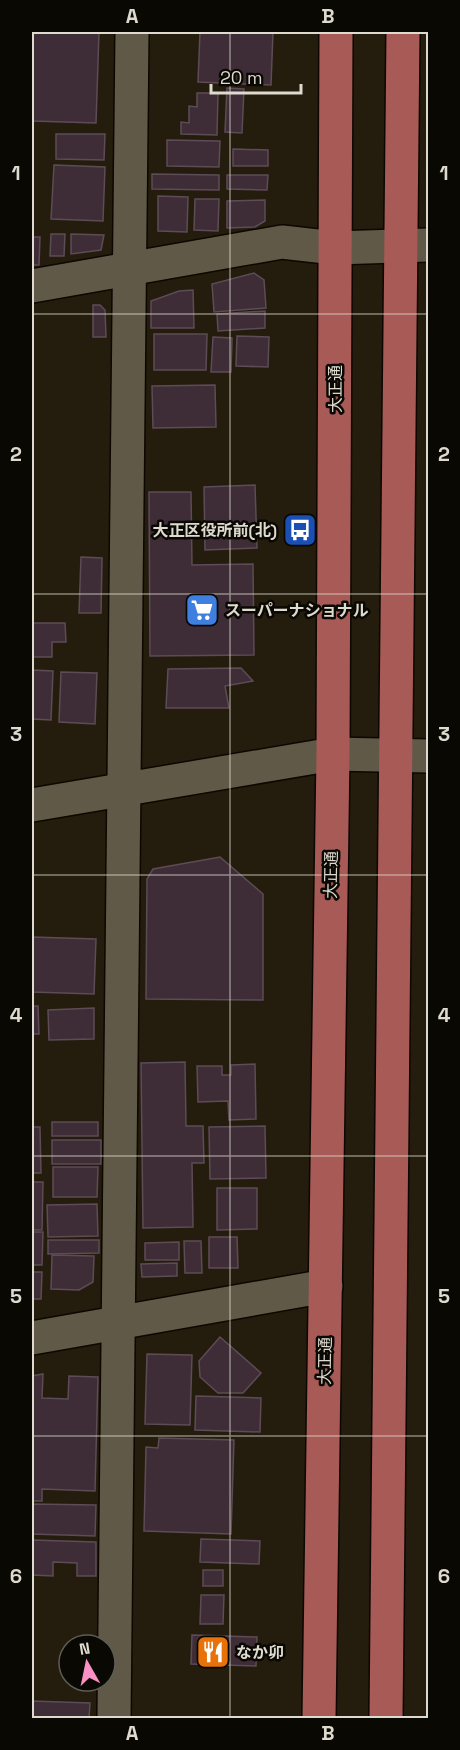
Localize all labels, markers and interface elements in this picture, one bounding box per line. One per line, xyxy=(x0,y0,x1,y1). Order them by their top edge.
text: A xyxy=(126,3,139,29)
text: B xyxy=(321,3,335,29)
scale bar xyxy=(211,57,301,95)
text: 20 m xyxy=(220,66,263,89)
text: 1 xyxy=(11,160,21,186)
text: 1 xyxy=(439,160,449,186)
street label: 大正通 xyxy=(325,365,346,413)
text: 2 xyxy=(10,441,22,467)
text: 2 xyxy=(438,441,450,467)
bus stop icon: 大正区役所前(北) xyxy=(282,512,318,548)
place label: 大正区役所前(北) xyxy=(152,520,277,541)
supermarket icon: スーパーナショナル xyxy=(184,592,220,628)
place label: スーパーナショナル xyxy=(225,600,369,621)
text: 3 xyxy=(10,721,22,747)
text: 3 xyxy=(438,721,450,747)
street label: 大正通 xyxy=(320,851,342,899)
text: 4 xyxy=(10,1002,23,1028)
text: 4 xyxy=(438,1002,451,1028)
text: 5 xyxy=(10,1283,22,1309)
text: 5 xyxy=(438,1283,450,1309)
street label: 大正通 xyxy=(314,1337,336,1385)
text: 6 xyxy=(10,1563,22,1589)
text: 6 xyxy=(438,1563,450,1589)
north arrow xyxy=(57,1633,117,1693)
restaurant icon: なか卯 xyxy=(195,1634,231,1670)
text: N xyxy=(78,1637,92,1660)
place label: なか卯 xyxy=(236,1642,284,1663)
text: A xyxy=(126,1720,139,1746)
text: B xyxy=(321,1720,335,1746)

